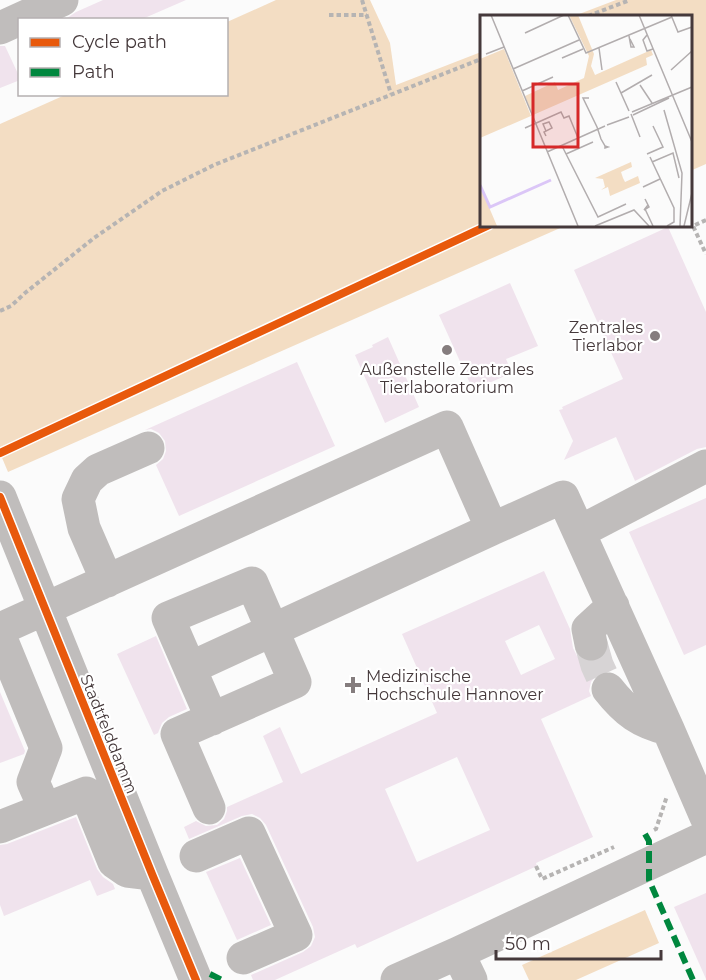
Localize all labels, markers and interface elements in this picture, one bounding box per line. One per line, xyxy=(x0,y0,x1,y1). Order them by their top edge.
inset map xyxy=(480,15,691,226)
legend xyxy=(18,18,228,96)
text: Cycle path xyxy=(72,31,167,53)
text: Path xyxy=(72,61,115,83)
place label: Zentrales Tierlabor xyxy=(569,318,643,355)
marker: Zentrales Tierlabor xyxy=(648,329,662,343)
marker: Außenstelle Zentrales Tierlaboratorium xyxy=(440,343,454,357)
place label: Außenstelle Zentrales Tierlaboratorium xyxy=(360,360,534,397)
place label: Medizinische Hochschule Hannover xyxy=(366,667,544,704)
street label: Stadtfelddamm xyxy=(76,672,142,796)
marker: Medizinische Hochschule Hannover xyxy=(344,676,362,694)
scale bar xyxy=(496,923,661,961)
text: 50 m xyxy=(505,933,551,955)

